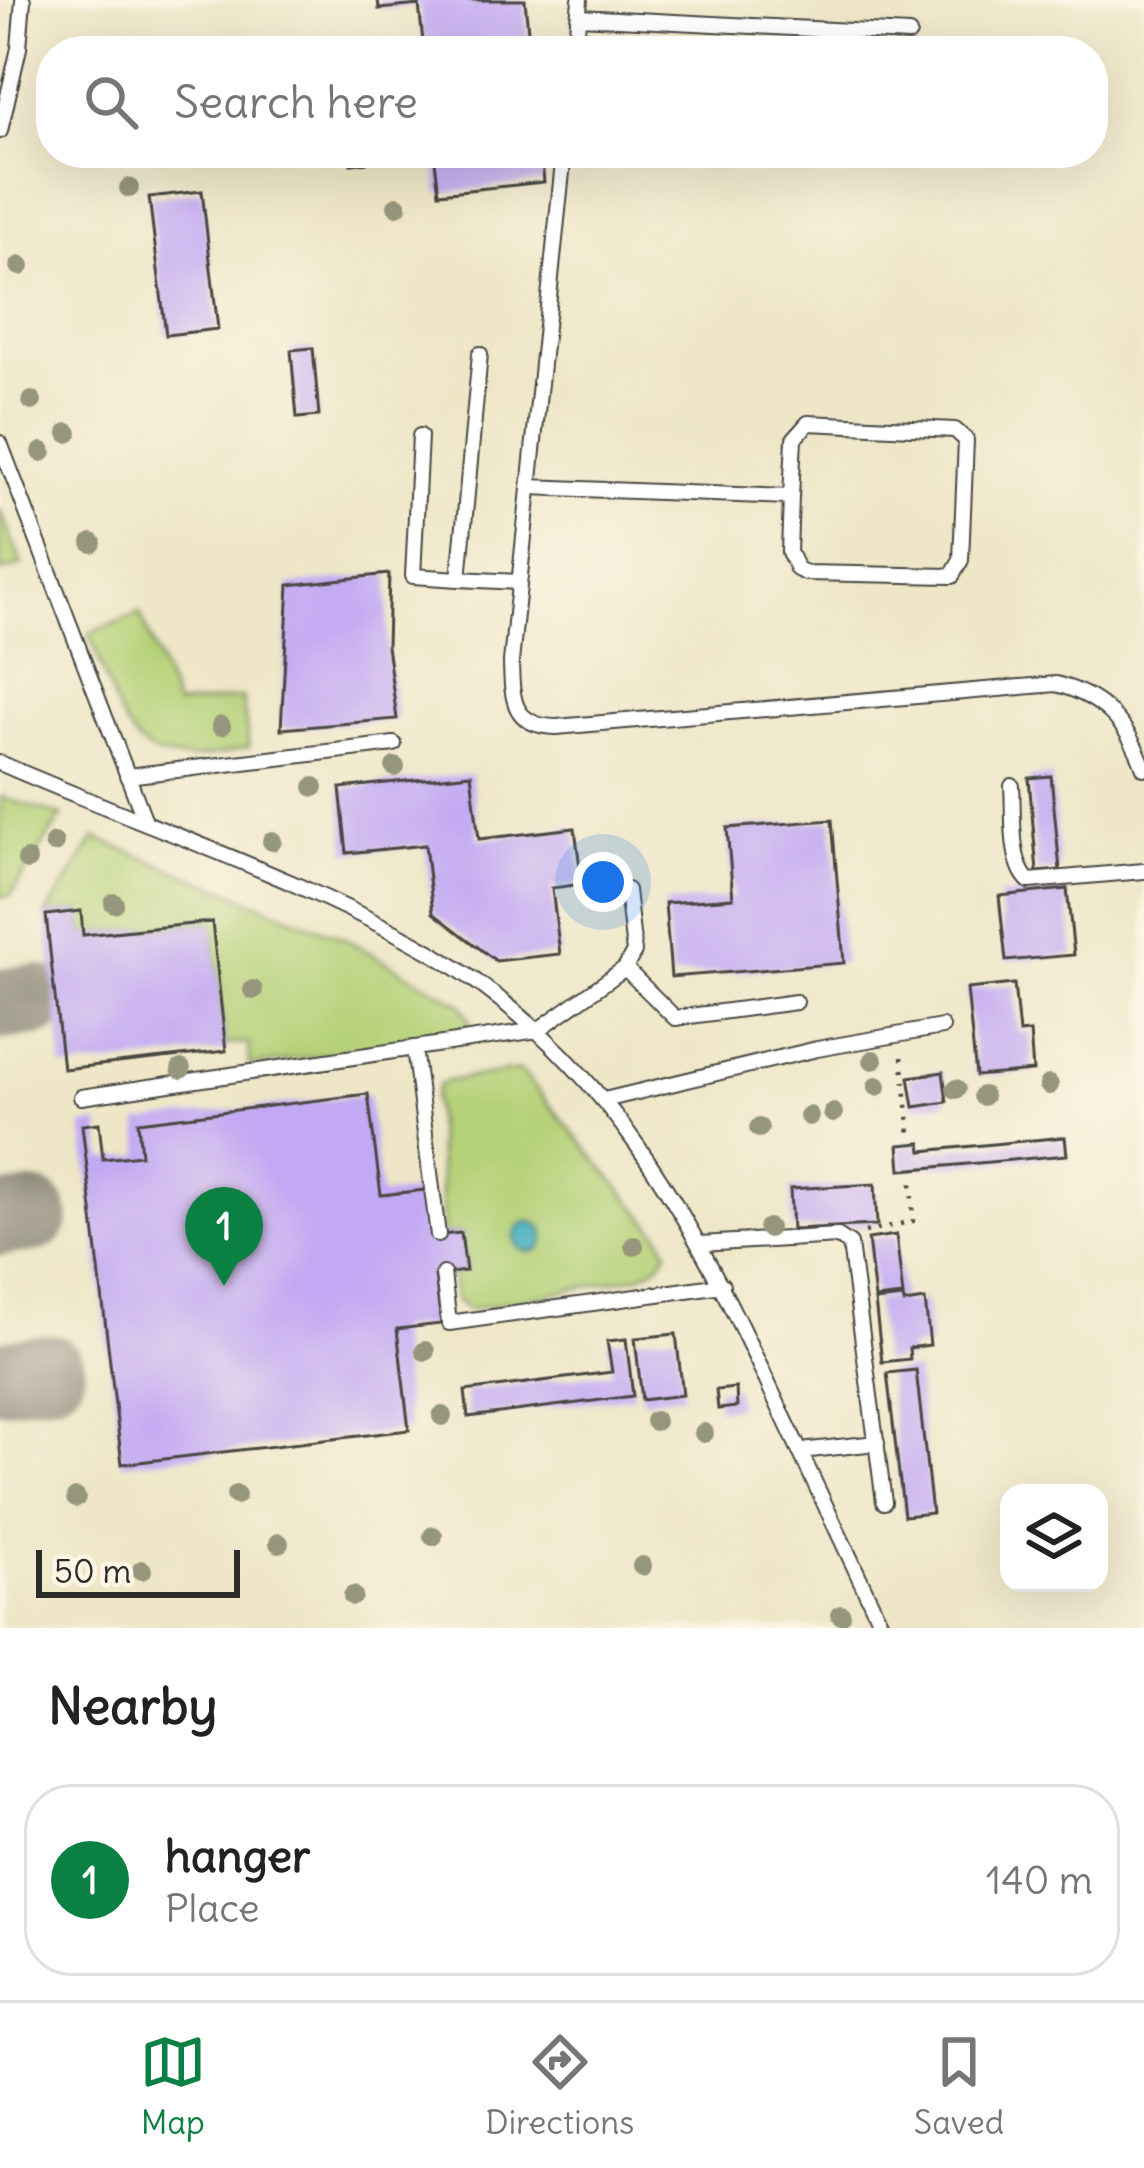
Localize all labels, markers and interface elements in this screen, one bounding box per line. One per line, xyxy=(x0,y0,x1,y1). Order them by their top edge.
search box xyxy=(36,36,1108,168)
icon: search xyxy=(78,69,144,135)
text: Search here xyxy=(174,74,418,130)
your location xyxy=(573,852,633,912)
pin: 1 xyxy=(185,1187,263,1286)
map controls xyxy=(1000,1484,1108,1592)
button: layers xyxy=(1000,1484,1108,1592)
scale bar xyxy=(36,1544,240,1597)
text: 50 m xyxy=(54,1550,131,1592)
text: Nearby xyxy=(48,1674,217,1738)
text: hanger xyxy=(165,1828,310,1884)
text: 1 xyxy=(82,1856,98,1905)
text: 140 m xyxy=(986,1856,1093,1905)
text: Place xyxy=(165,1884,259,1933)
tab: Map xyxy=(140,2029,206,2143)
tab: Directions xyxy=(485,2029,634,2143)
tab: Saved xyxy=(914,2029,1004,2143)

